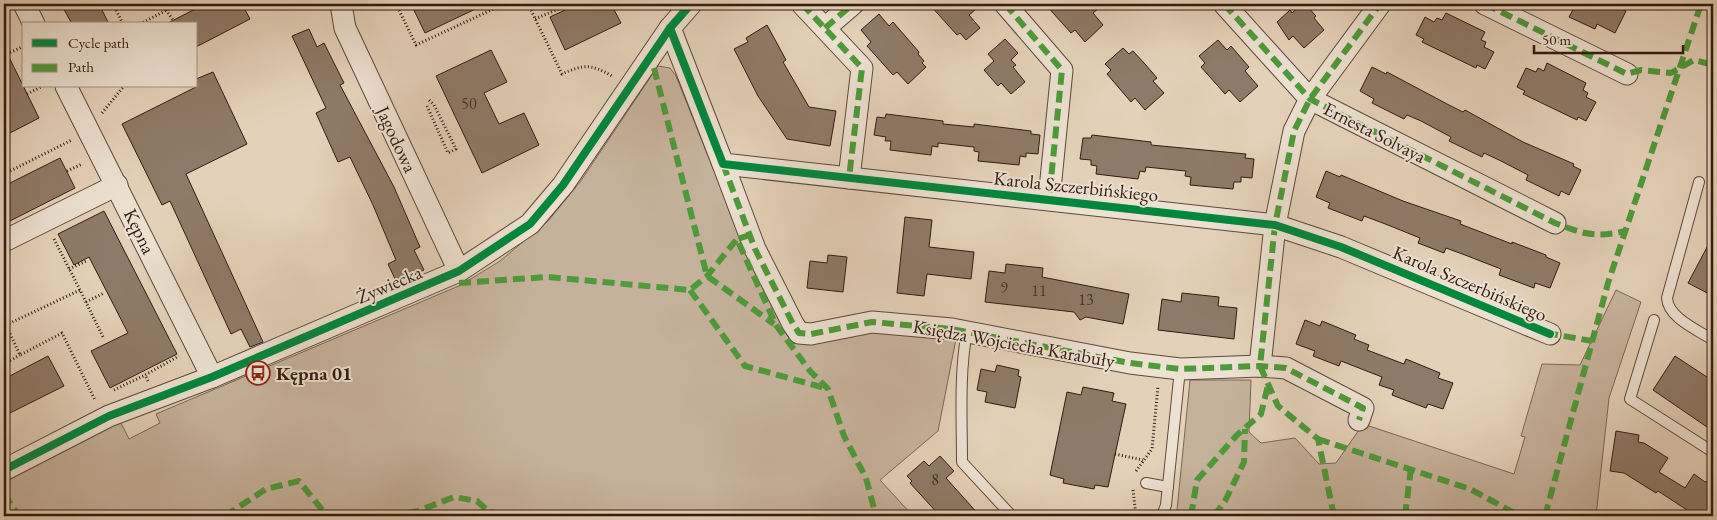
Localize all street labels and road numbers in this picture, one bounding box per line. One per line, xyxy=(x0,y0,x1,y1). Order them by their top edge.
street label: Ernesta Solvaya xyxy=(1319,96,1431,169)
street label: Jagodowa xyxy=(369,100,423,177)
street label: Karola Szczerbińskiego xyxy=(992,165,1159,208)
street label: Kępna xyxy=(118,204,161,259)
street label: Karola Szczerbińskiego xyxy=(1389,240,1551,327)
street label: Żywiecka xyxy=(353,259,426,309)
street label: Księdza Wojciecha Karabuły xyxy=(911,313,1117,374)

